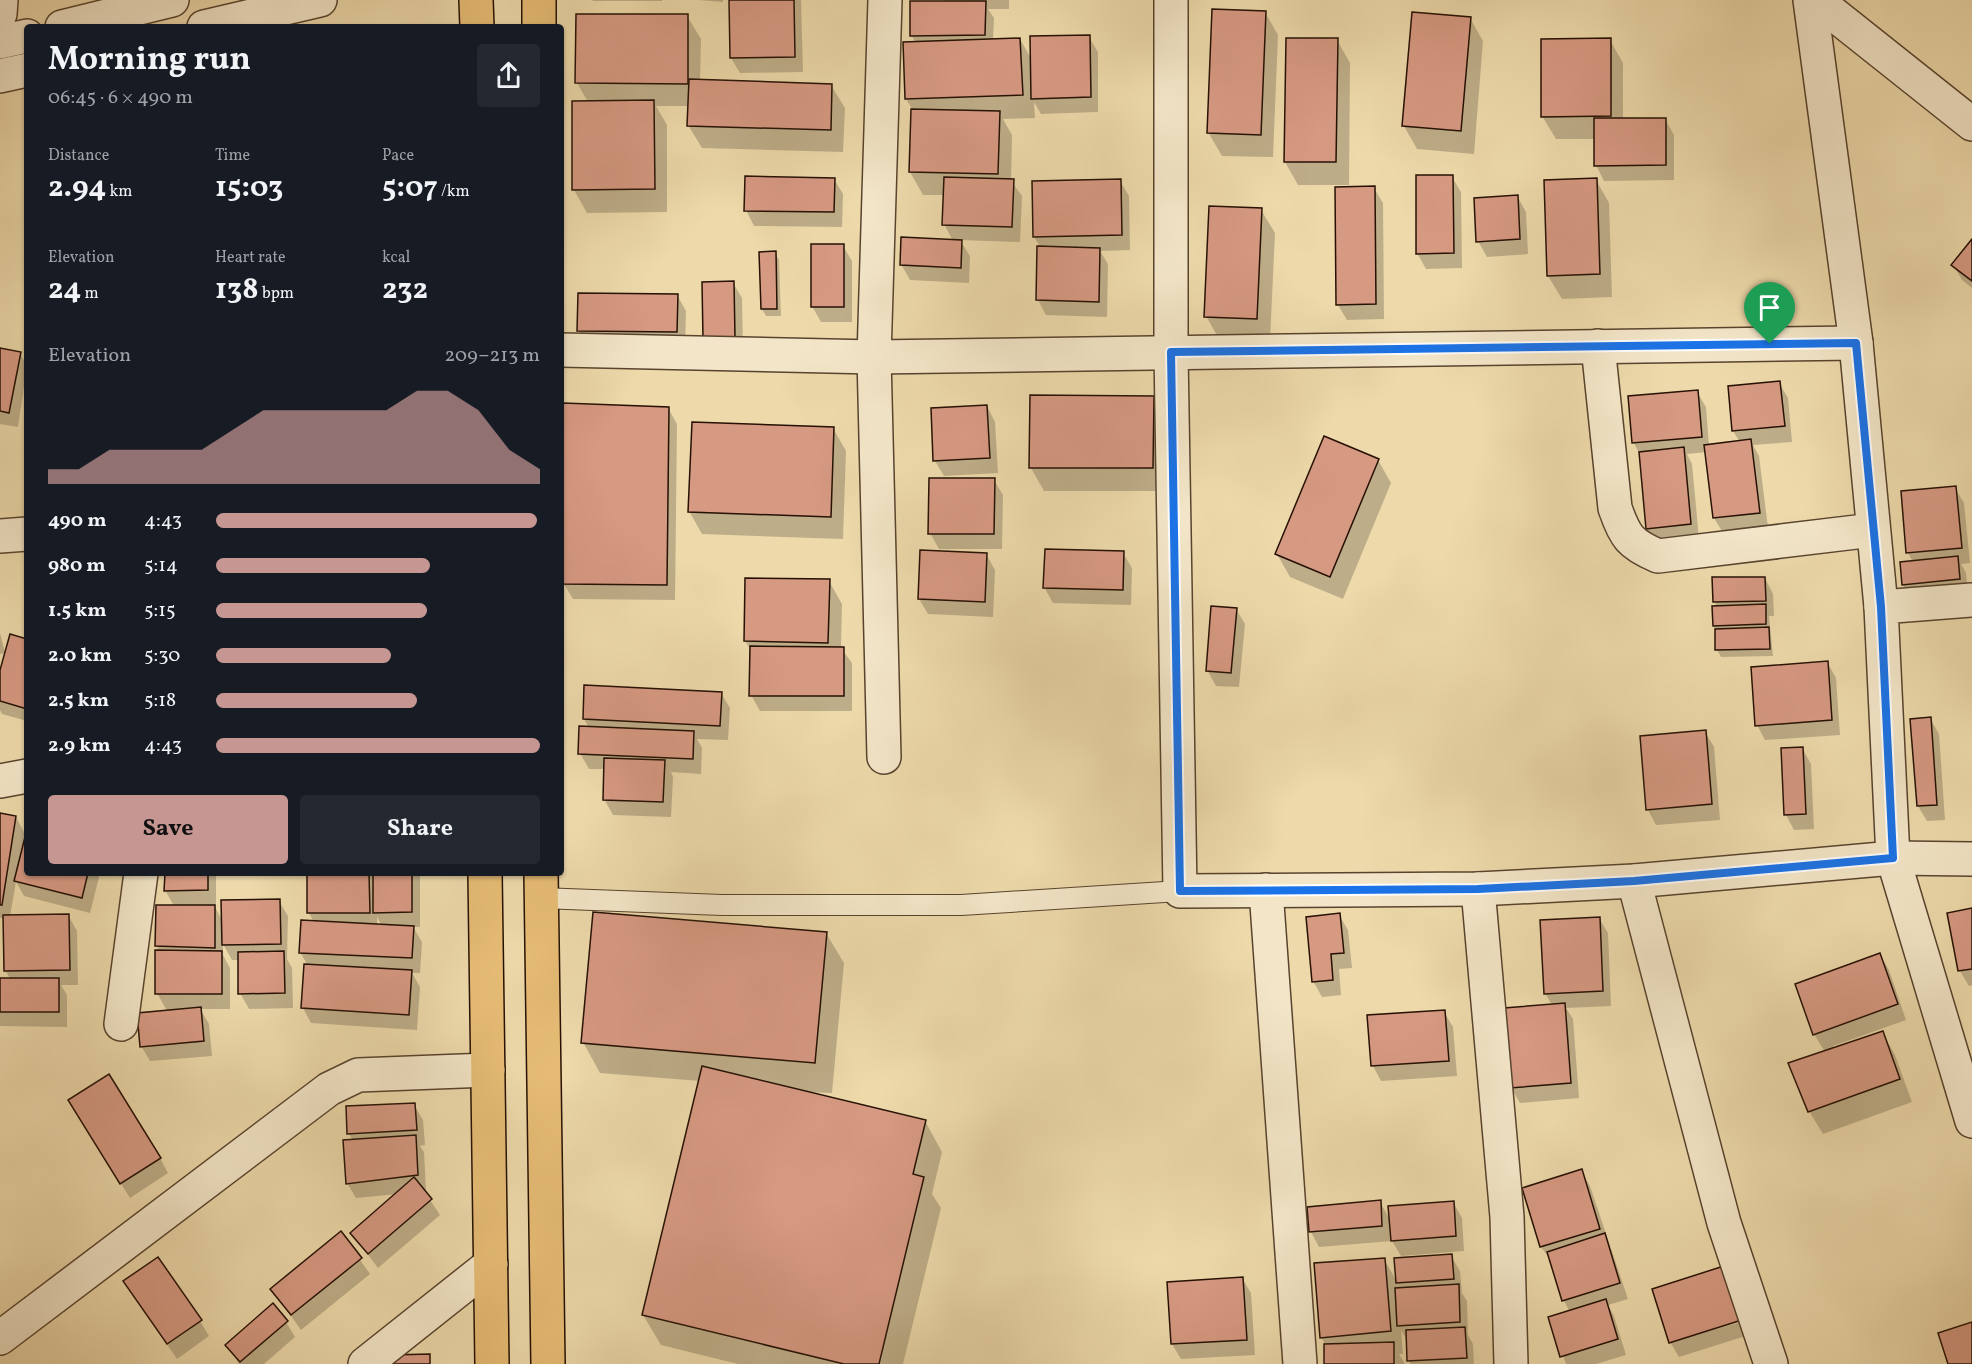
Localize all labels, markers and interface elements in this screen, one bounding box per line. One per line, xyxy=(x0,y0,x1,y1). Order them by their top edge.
text: Morning run xyxy=(48,38,251,84)
button: share xyxy=(477,44,540,107)
text: 06:45 · 6 × 490 m xyxy=(48,84,193,112)
text: Distance xyxy=(48,145,109,167)
text: Time xyxy=(215,145,250,167)
text: Pace xyxy=(382,145,414,167)
text: 2.94 xyxy=(48,167,106,209)
text: 15:03 xyxy=(215,167,283,209)
text: 5:07 xyxy=(382,167,438,209)
text: km xyxy=(106,181,132,203)
text: /km xyxy=(438,181,470,203)
text: Elevation xyxy=(48,247,115,269)
text: Heart rate xyxy=(215,247,286,269)
text: kcal xyxy=(382,247,410,269)
text: 24 xyxy=(48,269,81,311)
text: 138 xyxy=(215,269,259,311)
text: 232 xyxy=(382,269,428,311)
pin xyxy=(1744,282,1795,344)
text: m xyxy=(81,283,99,305)
text: bpm xyxy=(259,283,294,305)
icon: arrive xyxy=(1753,291,1786,324)
text: Elevation xyxy=(48,342,131,370)
text: 209–213 m xyxy=(444,342,540,370)
text: 490 m xyxy=(48,507,107,535)
text: 4:43 xyxy=(144,507,182,535)
text: 980 m xyxy=(48,552,106,580)
text: 5:14 xyxy=(144,552,178,580)
text: 1.5 km xyxy=(48,597,107,625)
text: 5:15 xyxy=(144,597,176,625)
text: 2.0 km xyxy=(48,642,112,670)
text: 5:30 xyxy=(144,642,180,670)
text: 2.5 km xyxy=(48,687,109,715)
text: 5:18 xyxy=(144,687,176,715)
text: 2.9 km xyxy=(48,732,111,760)
text: 4:43 xyxy=(144,732,182,760)
button: Save xyxy=(48,795,288,864)
button: Share xyxy=(300,795,540,864)

